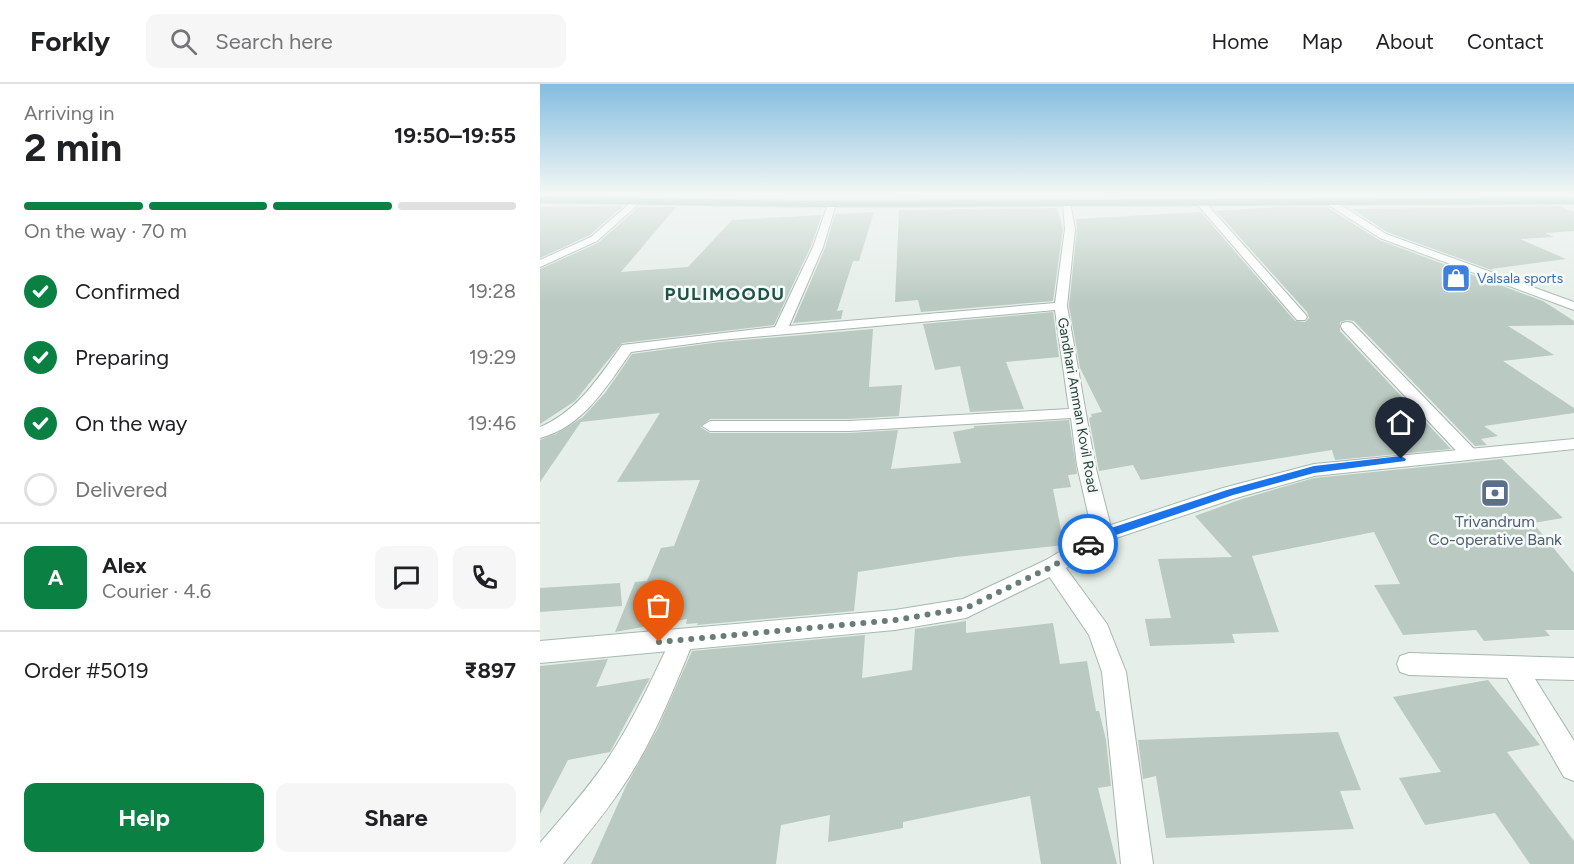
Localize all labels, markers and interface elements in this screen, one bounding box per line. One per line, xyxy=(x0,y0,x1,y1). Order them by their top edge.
search box xyxy=(146,14,566,68)
text: Forkly xyxy=(30,24,110,58)
icon: search xyxy=(167,25,200,58)
text: Search here xyxy=(215,28,333,55)
text: Home xyxy=(1212,29,1269,54)
text: Map xyxy=(1302,29,1343,54)
text: About xyxy=(1376,29,1434,54)
text: Contact xyxy=(1467,29,1544,54)
text: Arriving in xyxy=(24,101,114,125)
text: 19:50–19:55 xyxy=(394,122,516,149)
text: 2 min xyxy=(24,124,122,171)
text: On the way · 70 m xyxy=(24,219,187,243)
shop icon: Valsala sports xyxy=(1440,262,1472,294)
place label: Valsala sports xyxy=(1477,270,1563,287)
icon: check xyxy=(24,275,57,308)
text: Confirmed xyxy=(75,278,180,305)
text: 19:28 xyxy=(468,279,516,303)
district label: PULIMOODU xyxy=(665,283,785,305)
street label: Gandhari Amman Kovil Road xyxy=(1054,316,1101,494)
icon: check xyxy=(24,341,57,374)
text: Preparing xyxy=(75,344,169,371)
text: 19:29 xyxy=(469,345,516,369)
pin xyxy=(1375,397,1426,459)
icon: home xyxy=(1384,406,1417,439)
icon: check xyxy=(24,407,57,440)
text: On the way xyxy=(75,410,187,437)
text: 19:46 xyxy=(468,411,516,435)
text: Delivered xyxy=(75,476,168,503)
bank icon: Trivandrum Co-operative Bank xyxy=(1479,477,1511,509)
place label: Trivandrum Co-operative Bank xyxy=(1428,512,1562,549)
courier xyxy=(1058,514,1118,574)
icon: car xyxy=(1072,528,1105,561)
button: chat xyxy=(375,546,438,609)
button: phone xyxy=(453,546,516,609)
text: Alex xyxy=(102,552,147,579)
text: A xyxy=(48,564,63,591)
text: Courier · 4.6 xyxy=(102,579,211,603)
pin xyxy=(633,580,684,642)
icon: bag xyxy=(642,589,675,622)
text: Order #5019 xyxy=(24,657,148,684)
text: ₹897 xyxy=(464,657,516,684)
button: Help xyxy=(24,783,264,852)
button: Share xyxy=(276,783,516,852)

